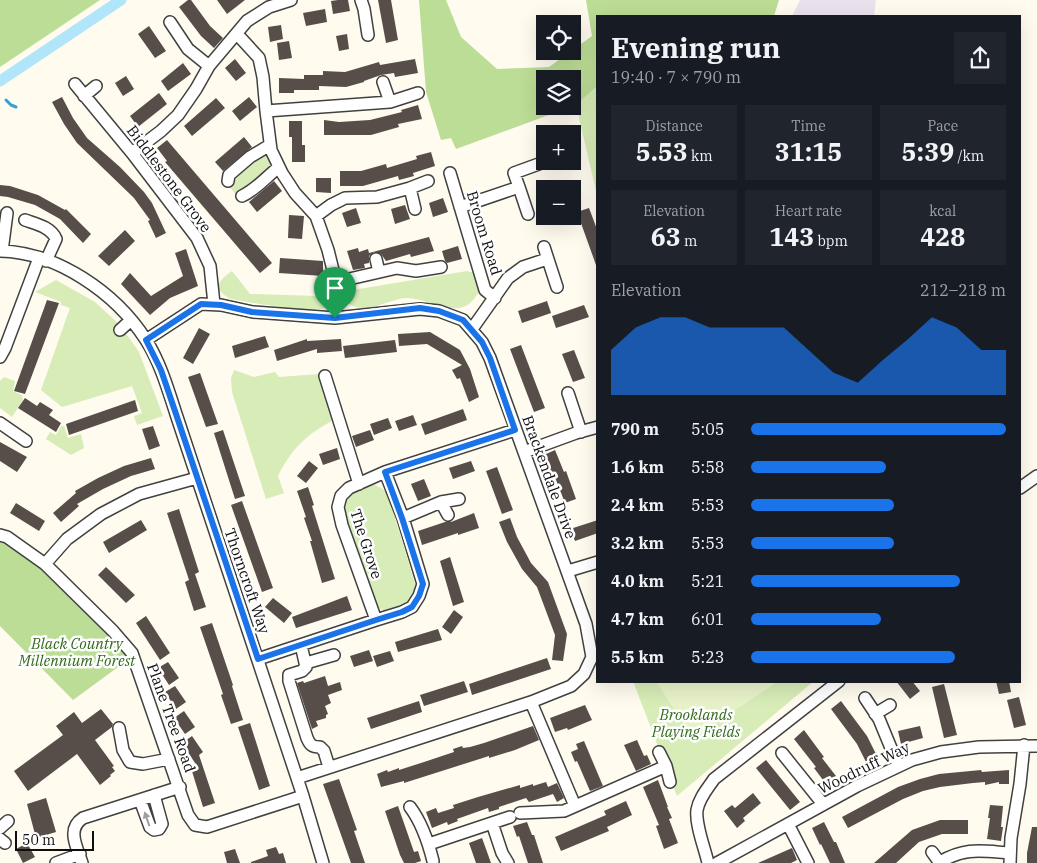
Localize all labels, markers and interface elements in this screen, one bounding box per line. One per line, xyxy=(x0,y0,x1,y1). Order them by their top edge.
map controls xyxy=(536,15,581,225)
button: locate xyxy=(536,15,581,60)
text: Evening run xyxy=(611,29,780,66)
button: share xyxy=(954,32,1006,84)
text: 19:40 · 7 × 790 m xyxy=(611,67,741,87)
button: layers xyxy=(536,70,581,115)
text: Distance xyxy=(646,117,703,135)
text: Time xyxy=(791,117,826,135)
text: Pace xyxy=(927,117,958,135)
street label: Biddlestone Grove xyxy=(123,121,216,236)
button: + xyxy=(536,125,581,170)
text: 5.53 xyxy=(636,135,688,168)
text: 31:15 xyxy=(775,135,842,168)
text: 5:39 xyxy=(902,135,954,168)
text: km xyxy=(688,147,713,165)
text: /km xyxy=(954,147,984,165)
button: − xyxy=(536,180,581,225)
street label: Broom Road xyxy=(463,188,506,277)
text: Elevation xyxy=(643,202,705,220)
text: Heart rate xyxy=(775,202,842,220)
text: kcal xyxy=(929,202,956,220)
text: 63 xyxy=(651,220,681,253)
text: 143 xyxy=(769,220,814,253)
text: 428 xyxy=(920,220,965,253)
text: m xyxy=(681,232,697,250)
text: bpm xyxy=(814,232,848,250)
pin xyxy=(314,267,356,318)
icon: arrive xyxy=(321,274,349,302)
text: Elevation xyxy=(611,280,681,300)
text: 212–218 m xyxy=(920,280,1006,300)
street label: Brackendale Drive xyxy=(518,413,581,541)
text: 790 m xyxy=(611,419,659,439)
text: 5:05 xyxy=(691,419,724,439)
text: 1.6 km xyxy=(611,457,664,477)
text: 5:58 xyxy=(691,457,724,477)
text: 2.4 km xyxy=(611,495,664,515)
text: 5:53 xyxy=(691,495,724,515)
street label: The Grove xyxy=(346,507,387,581)
street label: Thorncroft Way xyxy=(221,526,274,636)
text: 3.2 km xyxy=(611,533,664,553)
text: 5:53 xyxy=(691,533,724,553)
text: 4.0 km xyxy=(611,571,664,591)
text: 5:21 xyxy=(691,571,724,591)
text: 4.7 km xyxy=(611,609,664,629)
text: 6:01 xyxy=(691,609,724,629)
park label: Black Country Millennium Forest xyxy=(18,634,136,670)
text: 5.5 km xyxy=(611,647,664,667)
text: 5:23 xyxy=(691,647,724,667)
street label: Plane Tree Road xyxy=(143,661,200,775)
park label: Brooklands Playing Fields xyxy=(651,705,741,741)
street label: Woodruff Way xyxy=(815,737,913,798)
one-way arrow xyxy=(142,811,150,826)
scale bar xyxy=(15,828,94,851)
text: 50 m xyxy=(22,831,55,849)

